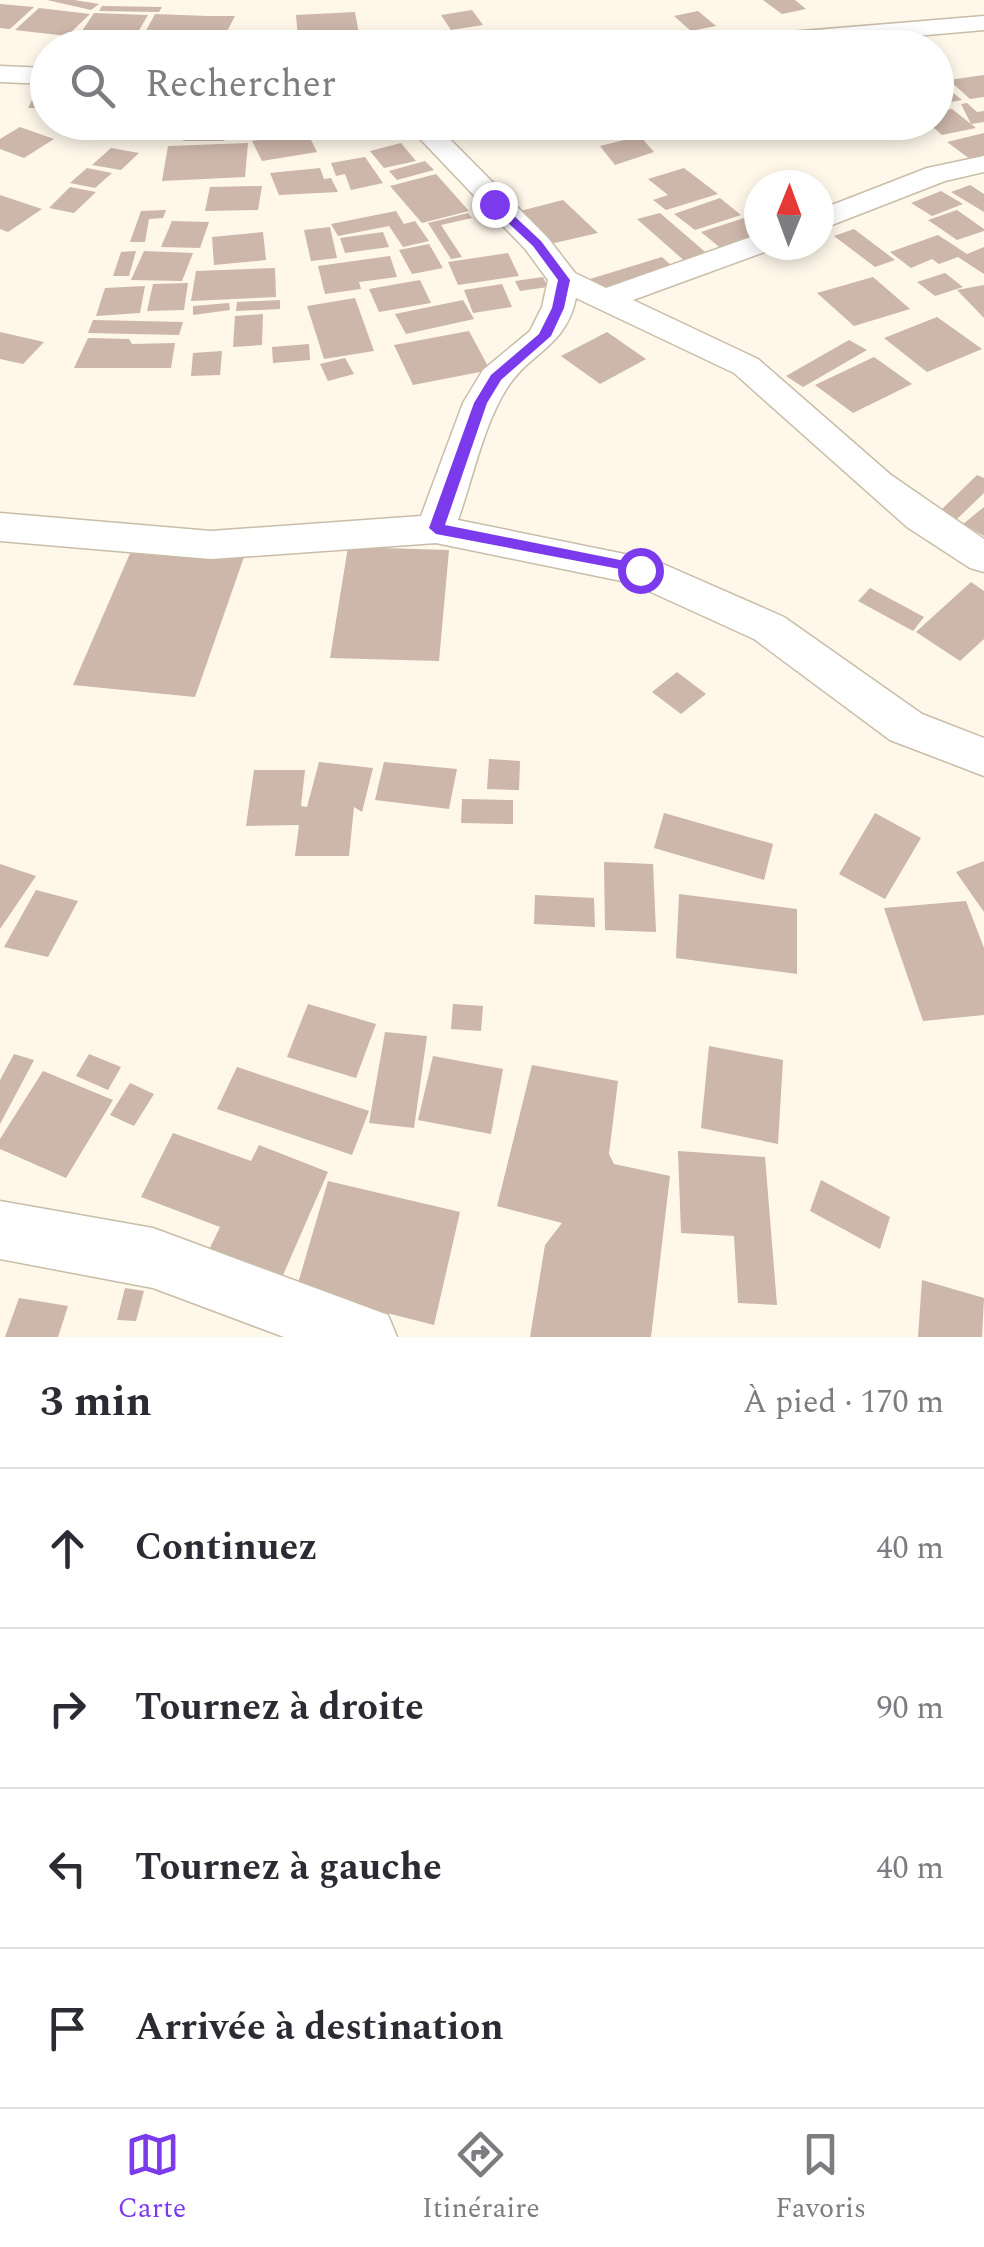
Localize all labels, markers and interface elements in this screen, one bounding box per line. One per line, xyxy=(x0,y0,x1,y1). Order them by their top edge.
search box xyxy=(30,30,954,140)
text: Rechercher xyxy=(145,56,336,114)
icon: search xyxy=(65,58,120,113)
north arrow xyxy=(744,170,834,260)
route end xyxy=(472,182,518,228)
route start xyxy=(618,548,664,594)
text: 3 min xyxy=(40,1371,152,1434)
text: À pied · 170 m xyxy=(743,1378,944,1427)
text: Continuez xyxy=(135,1519,317,1577)
icon: ahead xyxy=(40,1521,95,1576)
text: 40 m xyxy=(876,1524,944,1573)
text: Tournez à droite xyxy=(135,1679,424,1737)
icon: right xyxy=(40,1681,95,1736)
text: 90 m xyxy=(876,1684,944,1733)
text: Tournez à gauche xyxy=(135,1839,442,1897)
icon: left xyxy=(40,1841,95,1896)
text: 40 m xyxy=(876,1844,944,1893)
text: Arrivée à destination xyxy=(135,1999,504,2057)
icon: arrive xyxy=(40,2001,95,2056)
tab: Carte xyxy=(118,2127,186,2230)
tab: Itinéraire xyxy=(422,2127,540,2230)
tab: Favoris xyxy=(775,2127,866,2230)

